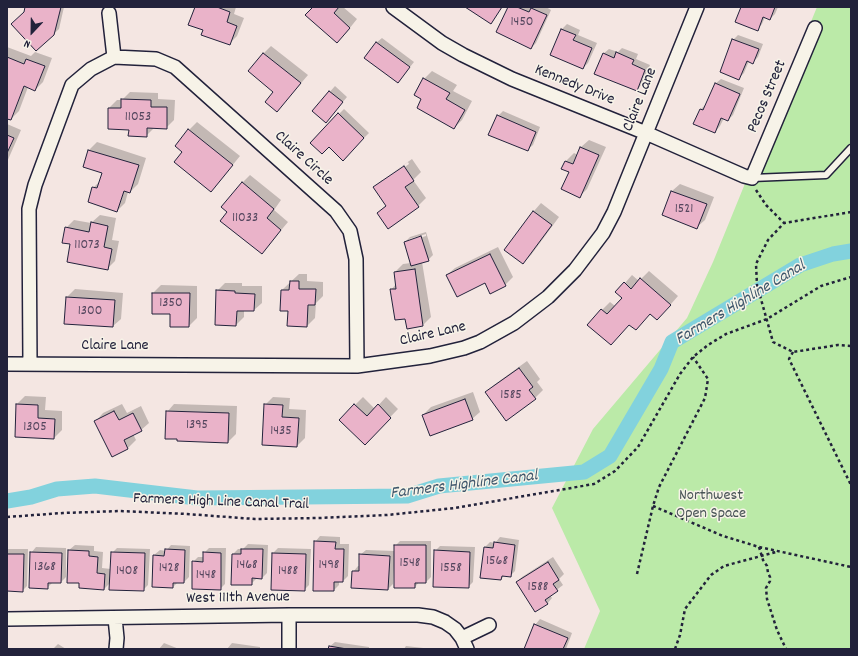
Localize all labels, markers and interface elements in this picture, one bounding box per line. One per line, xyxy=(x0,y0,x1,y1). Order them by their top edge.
north arrow xyxy=(12,12,52,52)
house number: 1450 xyxy=(511,15,533,31)
text: N xyxy=(22,35,33,52)
street label: Pecos Street xyxy=(744,58,792,136)
street label: Kennedy Drive xyxy=(531,61,617,111)
street label: Claire Lane xyxy=(620,65,662,135)
house number: 11053 xyxy=(125,110,151,126)
street label: Claire Circle xyxy=(270,127,336,191)
house number: 1521 xyxy=(675,202,693,218)
house number: 11033 xyxy=(232,211,258,227)
house number: 11073 xyxy=(74,238,100,254)
water label: Farmers Highline Canal xyxy=(672,257,810,351)
house number: 1350 xyxy=(159,296,183,312)
house number: 1300 xyxy=(78,304,102,320)
street label: Claire Lane xyxy=(398,318,468,352)
street label: Claire Lane xyxy=(81,337,149,357)
house number: 1585 xyxy=(500,388,522,404)
house number: 1395 xyxy=(186,418,208,434)
house number: 1305 xyxy=(23,420,47,436)
house number: 1435 xyxy=(270,424,292,440)
water label: Farmers Highline Canal xyxy=(389,467,539,505)
park label: Northwest Open Space xyxy=(676,487,746,525)
street label: Farmers High Line Canal Trail xyxy=(133,490,309,516)
house number: 1568 xyxy=(486,554,508,570)
house number: 1548 xyxy=(400,556,420,572)
house number: 1468 xyxy=(236,558,258,574)
house number: 1498 xyxy=(319,558,339,574)
house number: 1368 xyxy=(34,560,56,576)
house number: 1428 xyxy=(159,561,179,577)
house number: 1558 xyxy=(440,561,462,577)
house number: 1408 xyxy=(116,564,138,580)
house number: 1488 xyxy=(278,564,298,580)
house number: 1448 xyxy=(196,568,216,584)
house number: 1588 xyxy=(528,580,548,596)
street label: West 111th Avenue xyxy=(186,588,290,610)

